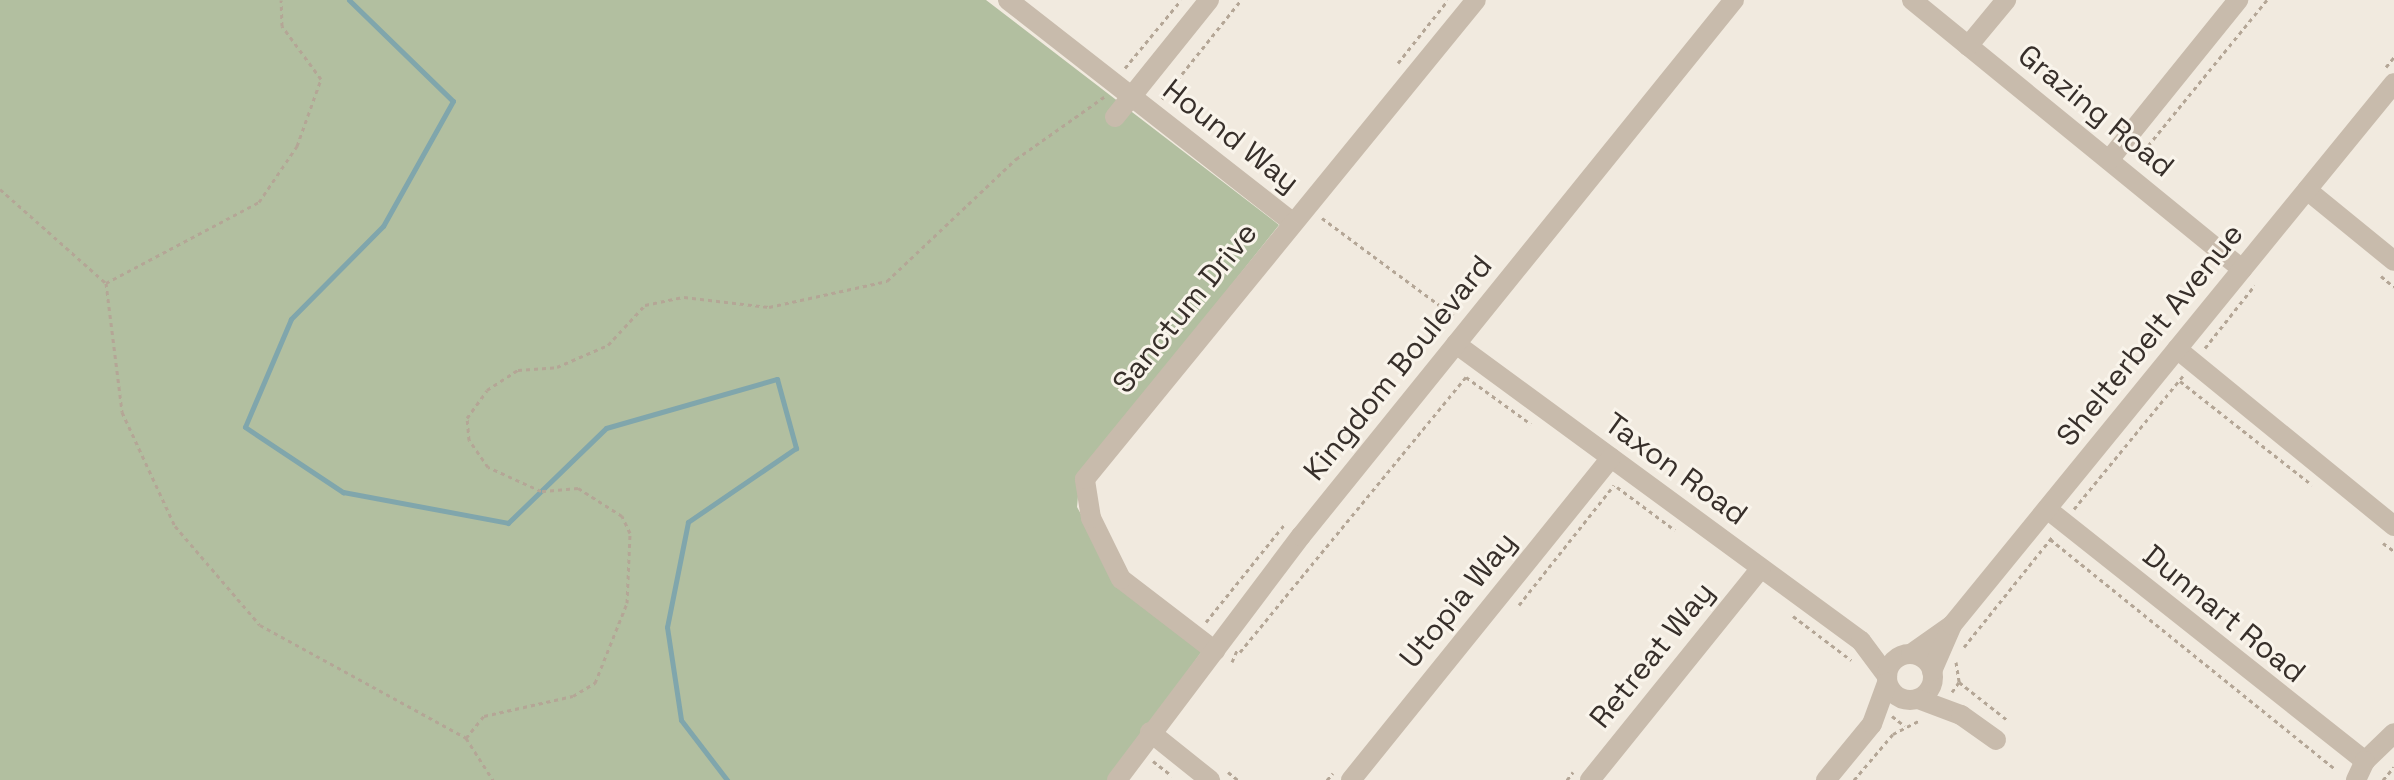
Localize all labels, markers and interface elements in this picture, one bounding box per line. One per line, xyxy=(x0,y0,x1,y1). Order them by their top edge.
street label: Grazing Road xyxy=(2011,37,2181,185)
street label: Hound Way xyxy=(1156,72,1306,200)
street label: Sanctum Drive xyxy=(1105,215,1265,401)
street label: Shelterbelt Avenue xyxy=(2049,216,2251,454)
street label: Kingdom Boulevard xyxy=(1296,248,1500,488)
street label: Taxon Road xyxy=(1598,405,1754,533)
street label: Utopia Way xyxy=(1392,525,1524,675)
street label: Dunnart Road xyxy=(2135,537,2313,691)
street label: Retreat Way xyxy=(1582,575,1722,735)

